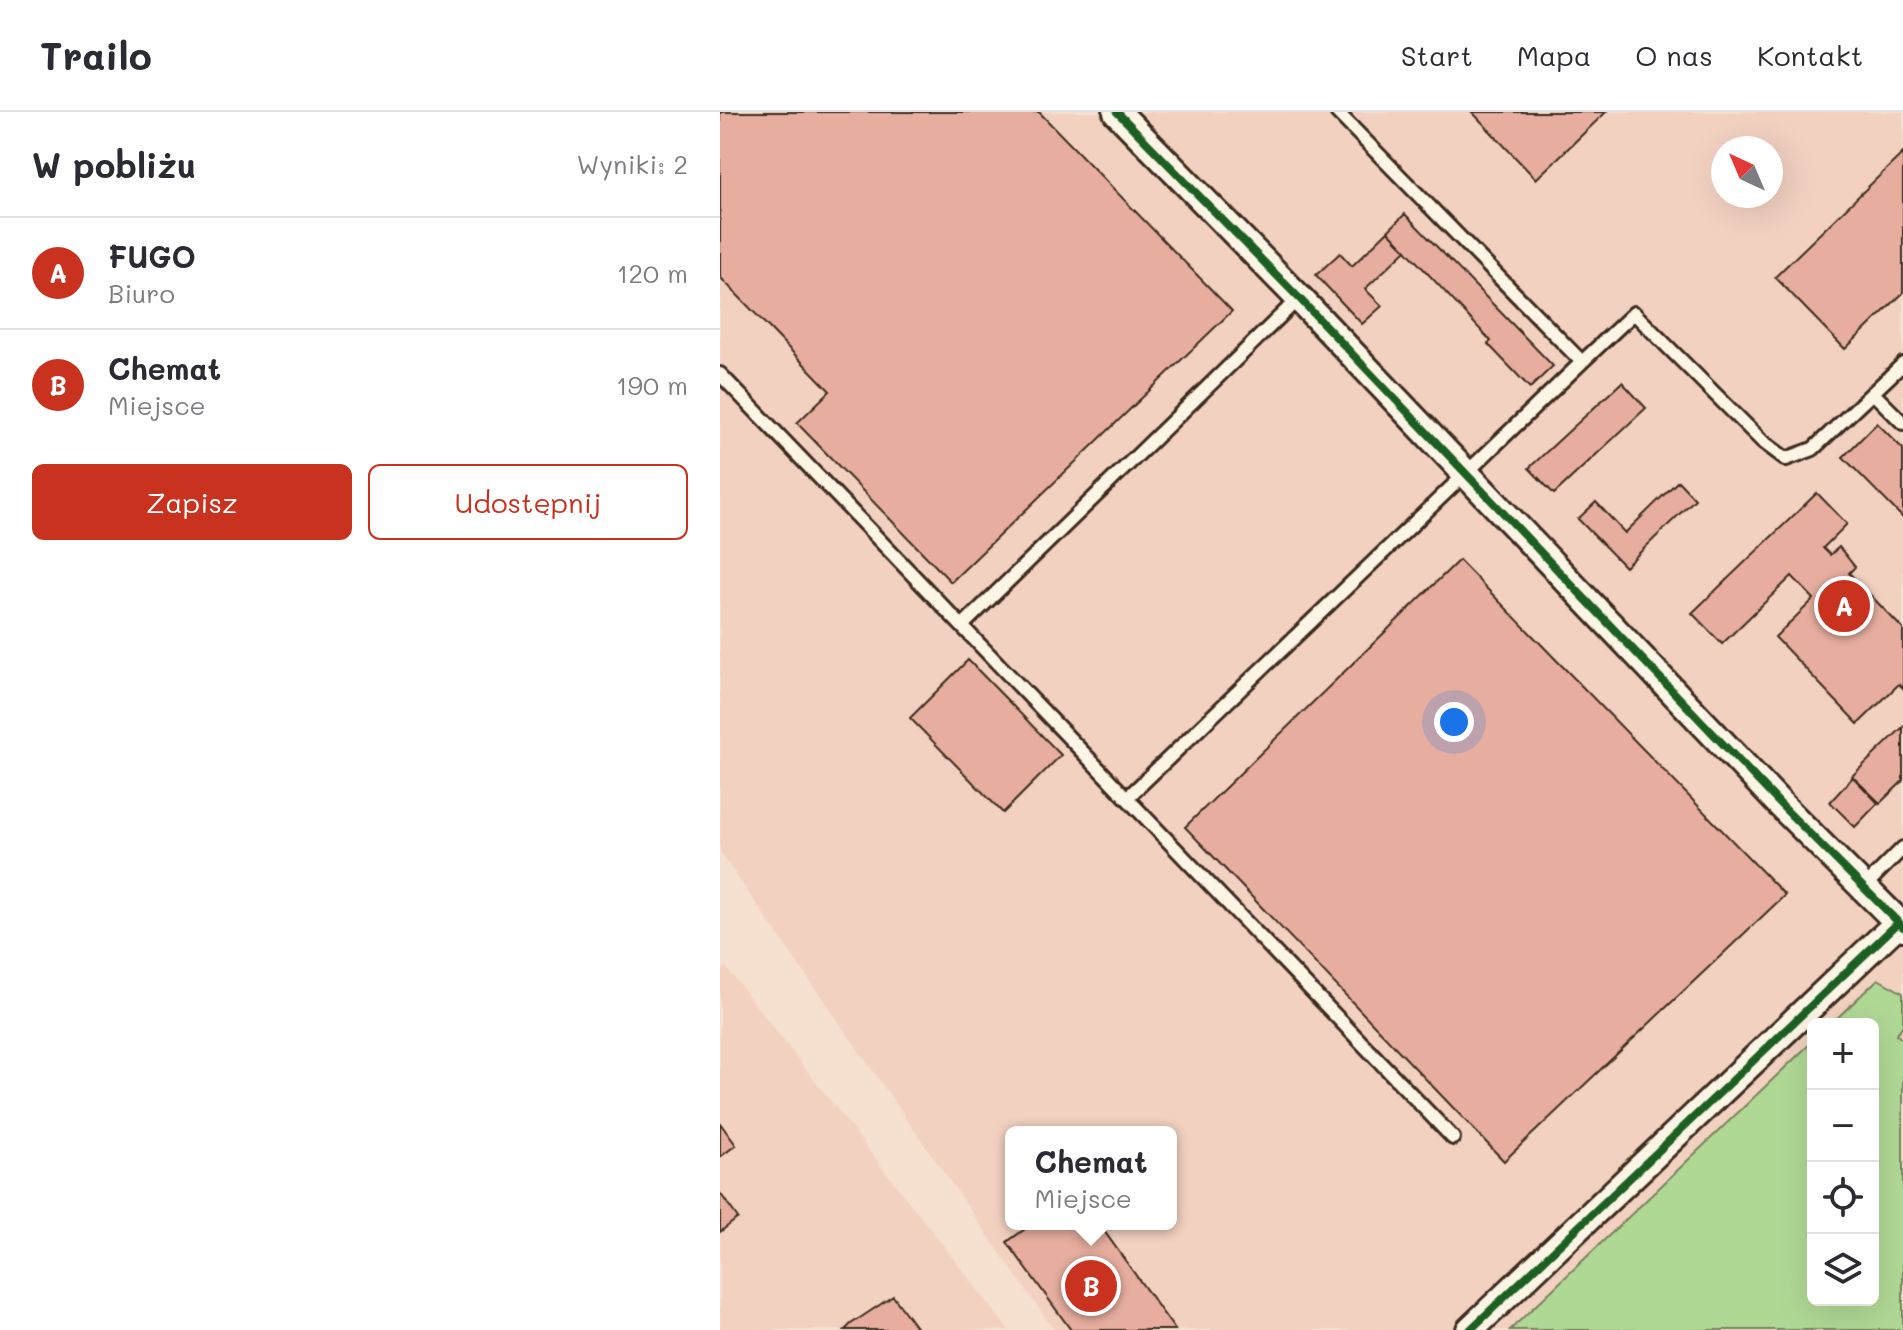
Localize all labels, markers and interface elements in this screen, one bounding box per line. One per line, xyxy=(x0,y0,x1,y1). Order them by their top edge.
text: Trailo xyxy=(40,30,152,80)
text: Start xyxy=(1401,37,1473,73)
text: Mapa xyxy=(1517,37,1591,73)
text: O nas xyxy=(1635,37,1713,73)
text: Kontakt xyxy=(1757,37,1863,73)
north arrow xyxy=(1711,136,1783,208)
text: W pobliżu xyxy=(32,142,196,187)
text: Wyniki: 2 xyxy=(577,147,688,181)
text: FUGO xyxy=(108,236,196,276)
text: A xyxy=(49,256,67,290)
text: 120 m xyxy=(617,256,688,290)
text: Biuro xyxy=(108,276,175,310)
text: Chemat xyxy=(108,348,221,388)
text: B xyxy=(49,368,67,402)
text: 190 m xyxy=(616,368,688,402)
text: Miejsce xyxy=(108,388,206,422)
button: Zapisz xyxy=(32,464,352,540)
button: Udostępnij xyxy=(368,464,688,540)
pin: A xyxy=(1818,576,1870,636)
your location xyxy=(1434,702,1474,742)
map controls xyxy=(1807,1018,1879,1306)
button: + xyxy=(1807,1018,1879,1090)
button: − xyxy=(1807,1090,1879,1162)
popup xyxy=(1005,1126,1177,1230)
text: Chemat xyxy=(1034,1141,1148,1181)
button: locate xyxy=(1807,1162,1879,1234)
text: Miejsce xyxy=(1034,1181,1132,1215)
button: layers xyxy=(1807,1234,1879,1306)
pin: B xyxy=(1065,1256,1117,1316)

